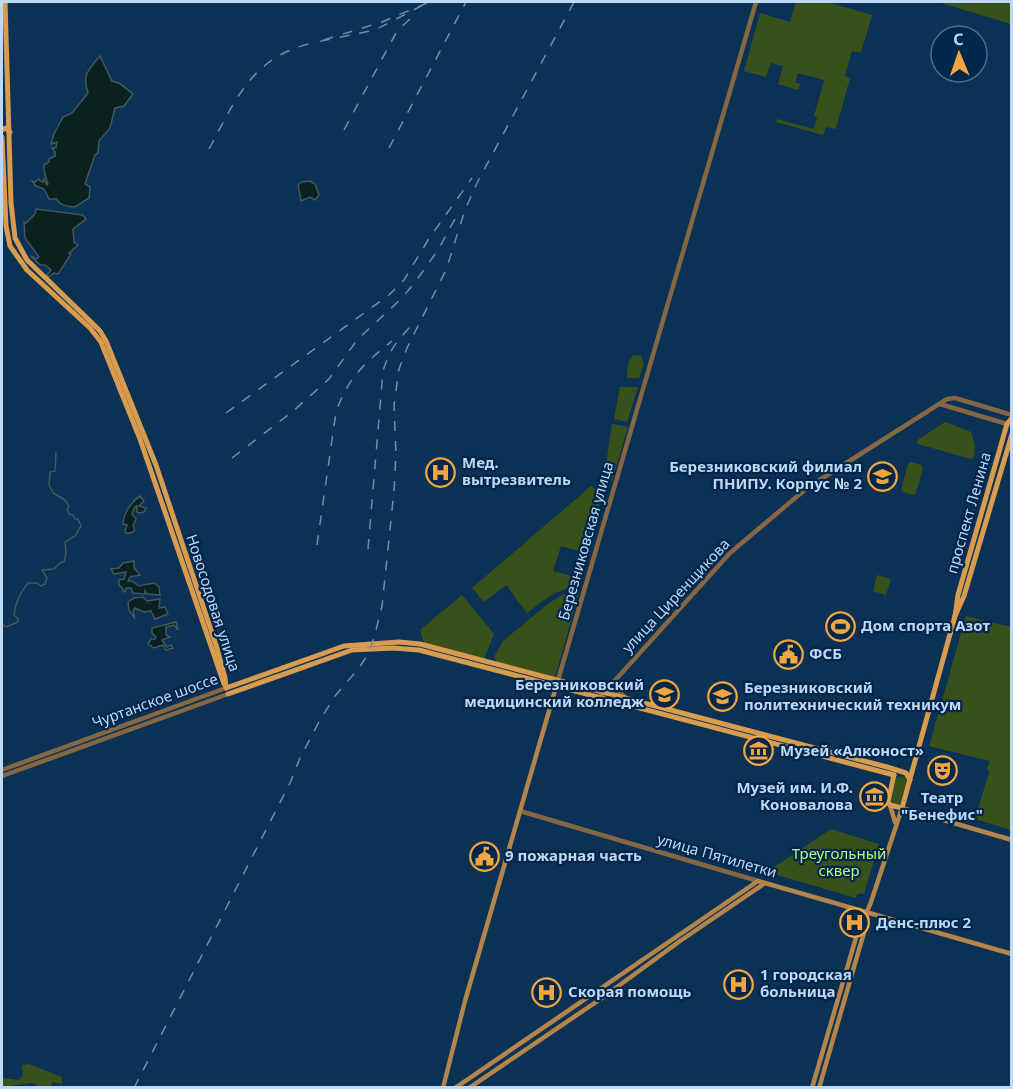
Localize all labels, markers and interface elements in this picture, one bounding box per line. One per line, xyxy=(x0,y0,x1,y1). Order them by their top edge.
north arrow xyxy=(929,24,989,84)
text: С xyxy=(953,28,964,50)
street label: проспект Ленина xyxy=(941,450,995,576)
place label: Мед. вытрезвитель xyxy=(462,452,571,489)
hospital icon: Мед. вытрезвитель xyxy=(425,456,457,488)
place label: Березниковский филиал ПНИПУ. Корпус № 2 xyxy=(669,456,862,493)
street label: Березниковская улица xyxy=(553,459,617,622)
school or university icon: Березниковский филиал ПНИПУ. Корпус № 2 xyxy=(867,460,899,492)
street label: Новосодовая улица xyxy=(182,531,246,674)
street label: улица Циренщикова xyxy=(617,534,734,657)
sports icon: Дом спорта Азот xyxy=(824,610,856,642)
place label: Дом спорта Азот xyxy=(861,615,990,635)
public building icon: ФСБ xyxy=(772,638,804,670)
place label: ФСБ xyxy=(809,643,842,663)
street label: Чуртанское шоссе xyxy=(89,668,220,732)
place label: Березниковский медицинский колледж xyxy=(464,674,644,711)
place label: Березниковский политехнический техникум xyxy=(744,677,961,714)
school or university icon: Березниковский медицинский колледж xyxy=(649,678,681,710)
school or university icon: Березниковский политехнический техникум xyxy=(707,681,739,713)
museum icon: Музей «Алконост» xyxy=(743,735,775,767)
place label: Музей «Алконост» xyxy=(780,740,924,760)
theatre icon: Театр "Бенефис" xyxy=(926,755,958,787)
place label: Музей им. И.Ф. Коновалова xyxy=(736,777,853,814)
museum icon: Музей им. И.Ф. Коновалова xyxy=(858,781,890,813)
place label: Театр "Бенефис" xyxy=(901,787,983,824)
street label: улица Пятилетки xyxy=(655,828,779,882)
public building icon: 9 пожарная часть xyxy=(468,840,500,872)
park label: Треугольный сквер xyxy=(792,843,886,880)
place label: 9 пожарная часть xyxy=(505,845,642,865)
hospital icon: Денс-плюс 2 xyxy=(839,907,871,939)
place label: Денс-плюс 2 xyxy=(876,912,972,932)
place label: 1 городская больница xyxy=(760,964,852,1001)
hospital icon: 1 городская больница xyxy=(723,968,755,1000)
hospital icon: Скорая помощь xyxy=(531,976,563,1008)
place label: Скорая помощь xyxy=(568,981,692,1001)

